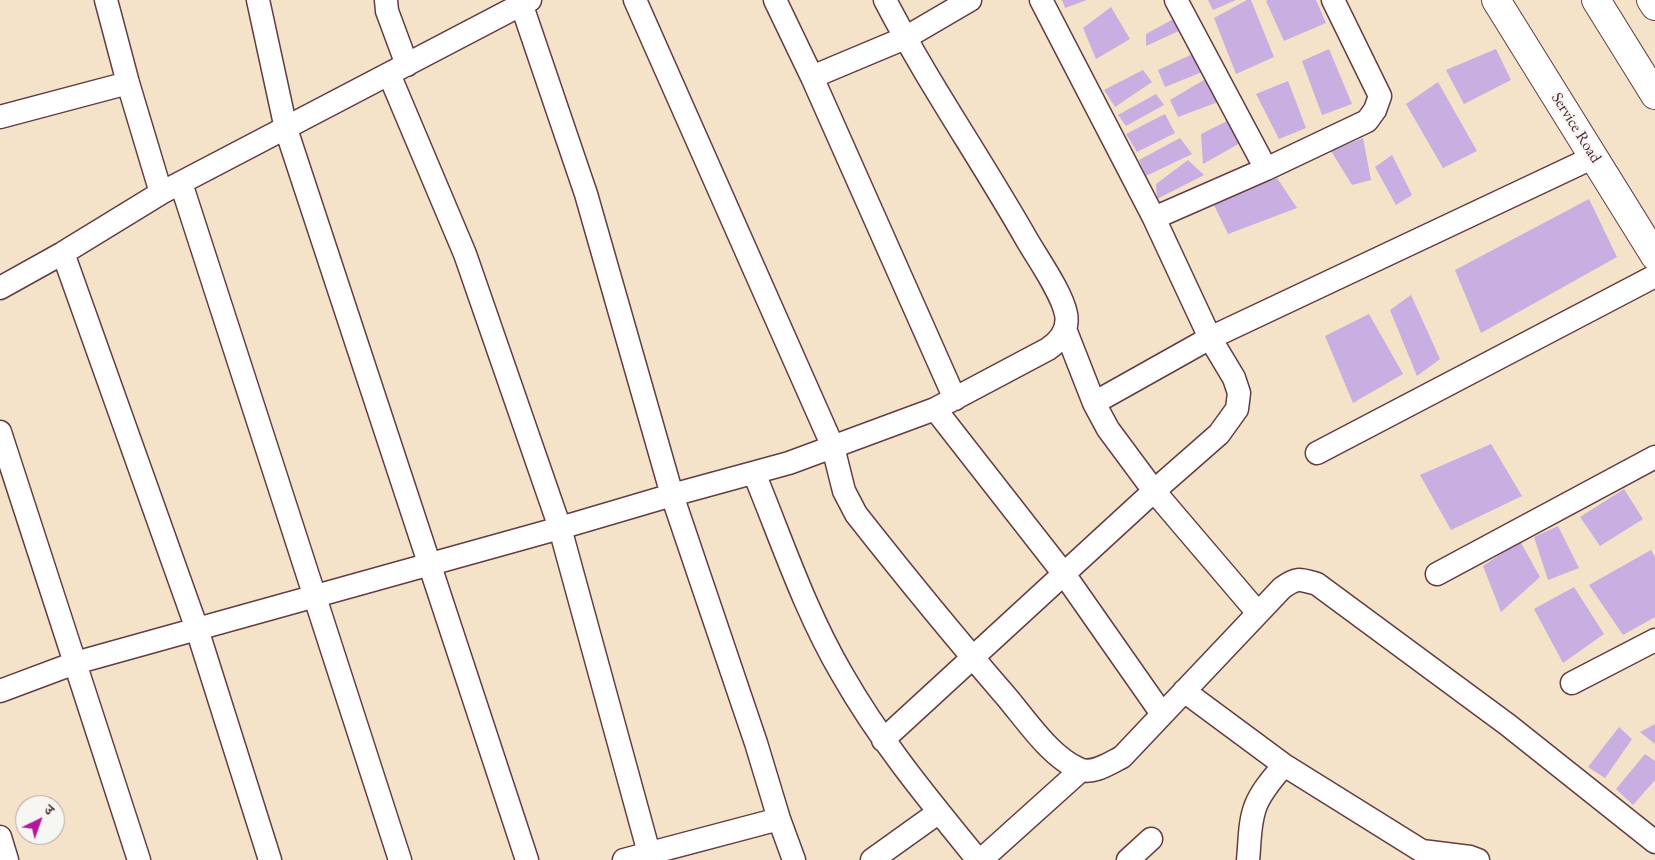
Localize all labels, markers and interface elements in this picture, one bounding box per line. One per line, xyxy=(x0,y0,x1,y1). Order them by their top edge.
street label: Service Road xyxy=(1547,89,1605,167)
north arrow xyxy=(15,795,65,845)
text: उ xyxy=(41,801,58,819)

